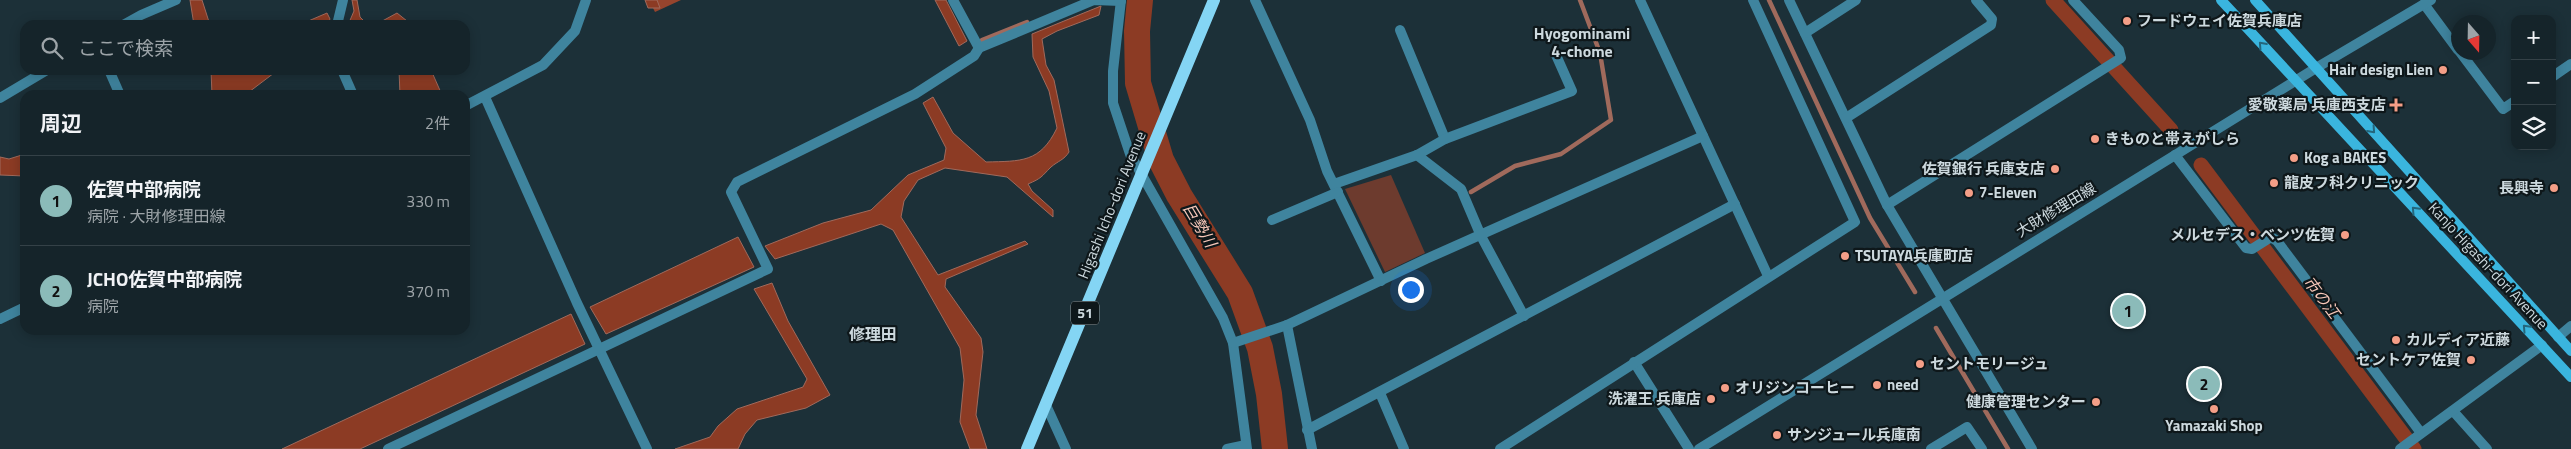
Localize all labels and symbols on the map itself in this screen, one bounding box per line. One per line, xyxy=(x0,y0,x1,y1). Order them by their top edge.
place label: フードウェイ佐賀兵庫店 xyxy=(2137,9,2302,32)
marker: フードウェイ佐賀兵庫店 xyxy=(2121,15,2133,27)
north arrow xyxy=(2451,15,2496,60)
district label: Hyogominami 4-chome xyxy=(1534,21,1630,63)
one-way arrow xyxy=(2259,41,2268,50)
place label: Hair design Lien xyxy=(2329,58,2433,81)
marker: Hair design Lien xyxy=(2437,64,2449,76)
place label: 愛敬薬局 兵庫西支店 xyxy=(2248,93,2386,116)
marker: 愛敬薬局 兵庫西支店 xyxy=(2390,99,2402,111)
one-way arrow xyxy=(2366,124,2375,133)
street label: Higashi Icho-dori Avenue xyxy=(1071,127,1152,282)
place label: きものと帯えがしら xyxy=(2105,127,2240,150)
marker: きものと帯えがしら xyxy=(2089,133,2101,145)
place label: Kog a BAKES xyxy=(2304,146,2386,169)
marker: Kog a BAKES xyxy=(2288,152,2300,164)
place label: 佐賀銀行 兵庫支店 xyxy=(1922,157,2045,180)
marker: 佐賀銀行 兵庫支店 xyxy=(2049,163,2061,175)
place label: 龍皮フ科クリニック xyxy=(2284,171,2419,194)
place label: 長興寺 xyxy=(2499,176,2544,199)
street label: 大財修理田線 xyxy=(2011,177,2100,243)
marker: 龍皮フ科クリニック xyxy=(2268,177,2280,189)
place label: 7-Eleven xyxy=(1979,181,2037,204)
marker: 長興寺 xyxy=(2548,182,2560,194)
marker: 7-Eleven xyxy=(1963,187,1975,199)
street label: Kanjo Higashi-dori Avenue xyxy=(2423,197,2554,334)
water label: 巨勢川 xyxy=(1177,198,1224,253)
one-way arrow xyxy=(2412,207,2421,216)
place label: メルセデス・ベンツ佐賀 xyxy=(2170,223,2335,246)
marker: メルセデス・ベンツ佐賀 xyxy=(2339,229,2351,241)
place label: TSUTAYA兵庫町店 xyxy=(1855,244,1973,267)
marker: TSUTAYA兵庫町店 xyxy=(1839,250,1851,262)
water label: 市の江 xyxy=(2298,271,2347,325)
your location xyxy=(1398,277,1424,303)
pin: 1 xyxy=(2112,292,2144,330)
road number: 51 xyxy=(1071,302,1099,324)
district label: 修理田 xyxy=(849,322,897,346)
one-way arrow xyxy=(2523,325,2532,334)
place label: カルディア近藤 xyxy=(2406,328,2510,351)
marker: カルディア近藤 xyxy=(2390,334,2402,346)
place label: セントケア佐賀 xyxy=(2356,348,2461,371)
place label: セントモリージュ xyxy=(1930,352,2049,375)
marker: セントケア佐賀 xyxy=(2465,354,2477,366)
marker: セントモリージュ xyxy=(1914,358,1926,370)
pin: 2 xyxy=(2188,365,2220,403)
place label: need xyxy=(1887,373,1919,396)
place label: オリジンコーヒー xyxy=(1735,376,1855,399)
marker: need xyxy=(1871,379,1883,391)
marker: オリジンコーヒー xyxy=(1719,382,1731,394)
place label: 洗濯王 兵庫店 xyxy=(1608,387,1701,410)
place label: 健康管理センター xyxy=(1966,390,2086,413)
marker: 洗濯王 兵庫店 xyxy=(1705,393,1717,405)
marker: 健康管理センター xyxy=(2090,396,2102,408)
marker: Yamazaki Shop xyxy=(2208,403,2220,415)
place label: Yamazaki Shop xyxy=(2165,414,2263,437)
place label: サンジュール兵庫南 xyxy=(1787,423,1921,446)
marker: サンジュール兵庫南 xyxy=(1771,429,1783,441)

